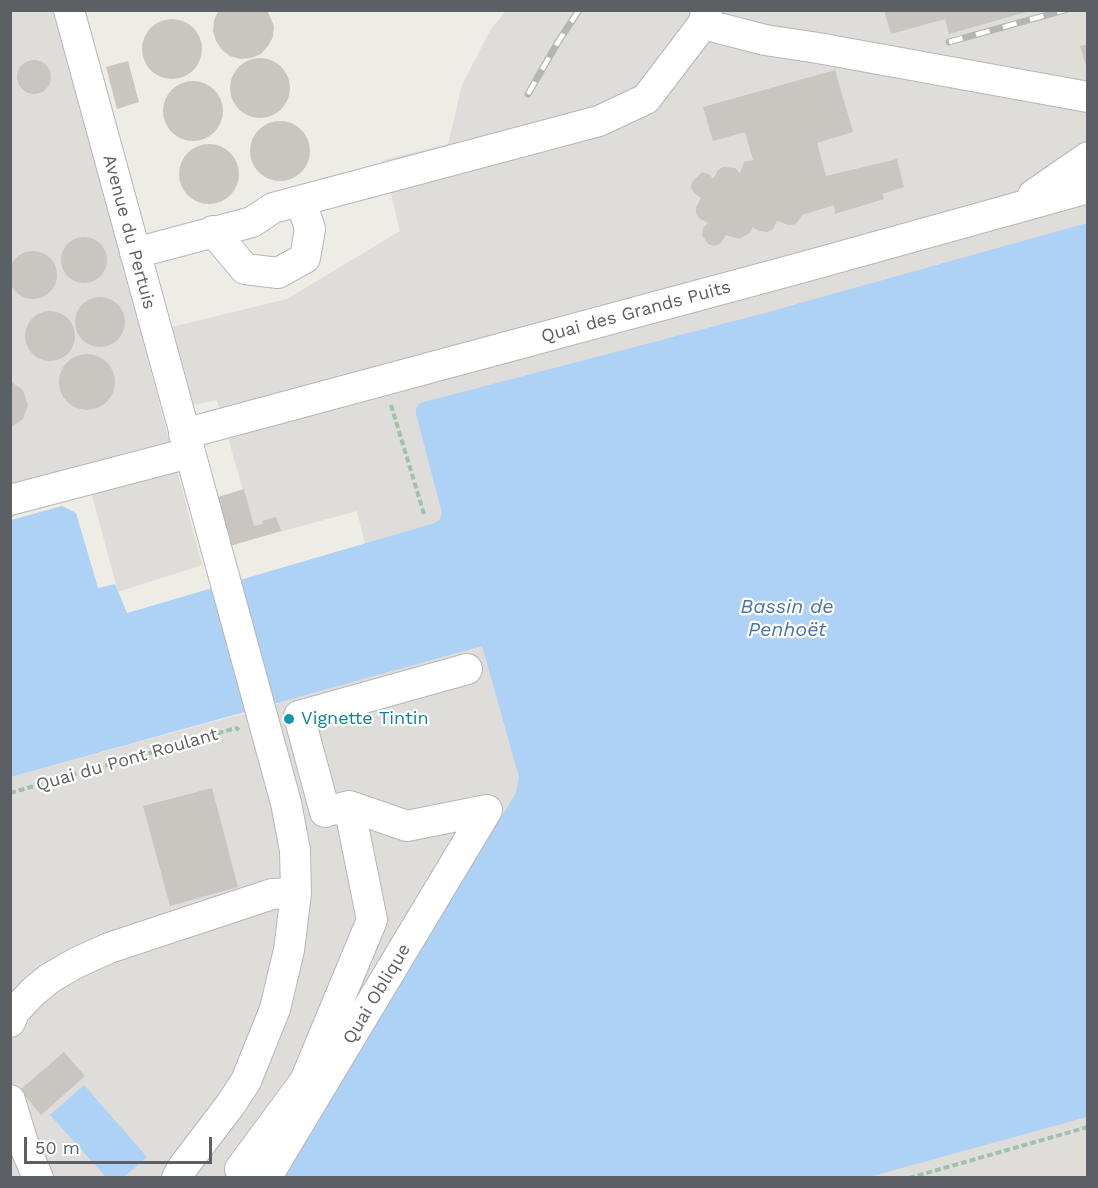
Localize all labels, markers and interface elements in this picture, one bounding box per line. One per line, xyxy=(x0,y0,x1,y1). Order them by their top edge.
street label: Avenue du Pertuis xyxy=(98,152,160,312)
street label: Quai des Grands Puits xyxy=(539,276,733,348)
water label: Bassin de Penhoët xyxy=(740,595,834,642)
place label: Vignette Tintin xyxy=(301,708,429,730)
marker: Vignette Tintin xyxy=(282,712,296,726)
street label: Quai du Pont Roulant xyxy=(33,724,221,796)
street label: Quai Oblique xyxy=(339,940,415,1048)
scale bar xyxy=(27,1125,214,1163)
text: 50 m xyxy=(35,1137,80,1158)

